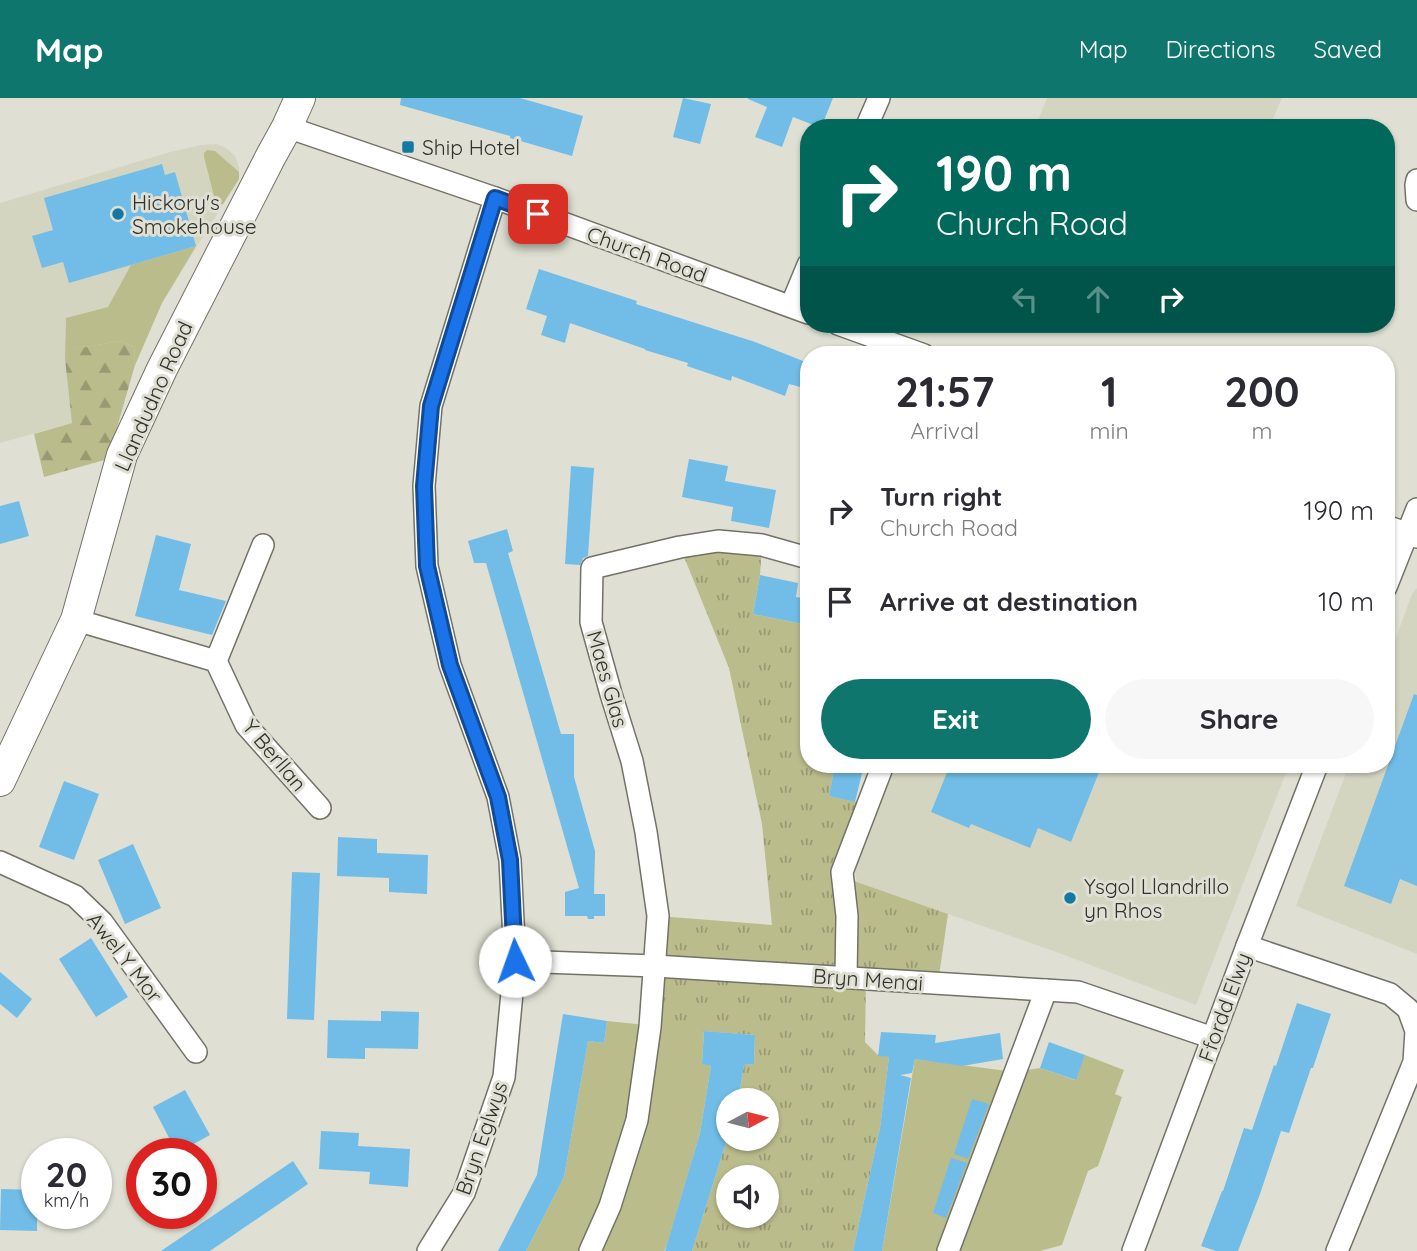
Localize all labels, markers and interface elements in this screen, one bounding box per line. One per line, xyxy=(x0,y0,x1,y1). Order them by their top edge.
text: Map xyxy=(35,29,103,70)
text: Map xyxy=(1079,34,1128,64)
text: Directions xyxy=(1166,34,1276,64)
text: Saved xyxy=(1314,34,1382,64)
place label: Ship Hotel xyxy=(422,134,520,160)
marker: Ship Hotel xyxy=(400,139,416,155)
text: 190 m xyxy=(936,142,1072,203)
icon: right xyxy=(821,147,912,238)
pin xyxy=(508,184,568,244)
place label: Hickory's Smokehouse xyxy=(132,189,257,239)
icon: arrive xyxy=(519,195,557,233)
text: Church Road xyxy=(936,203,1128,243)
marker: Hickory's Smokehouse xyxy=(110,206,126,222)
street label: Church Road xyxy=(583,220,711,288)
icon: left xyxy=(1006,280,1044,318)
icon: ahead xyxy=(1079,280,1117,318)
icon: right xyxy=(1152,280,1190,318)
street label: Llandudno Road xyxy=(108,317,198,475)
text: 21:57 xyxy=(895,365,994,418)
text: 1 xyxy=(1101,365,1117,418)
text: 200 xyxy=(1224,365,1300,418)
text: Arrival xyxy=(910,416,979,445)
text: min xyxy=(1090,416,1129,445)
text: m xyxy=(1251,416,1272,445)
text: Turn right xyxy=(880,480,1002,513)
icon: right xyxy=(821,492,859,530)
text: 190 m xyxy=(1304,494,1374,527)
text: Church Road xyxy=(880,513,1018,542)
icon: arrive xyxy=(821,583,859,621)
text: Arrive at destination xyxy=(880,585,1138,618)
text: 10 m xyxy=(1318,585,1374,618)
street label: Maes Glas xyxy=(582,628,634,730)
button: Exit xyxy=(821,679,1091,759)
button: Share xyxy=(1105,679,1374,759)
street label: Y Berllan xyxy=(238,714,312,796)
place label: Ysgol Llandrillo yn Rhos xyxy=(1084,873,1229,923)
marker: Ysgol Llandrillo yn Rhos xyxy=(1062,890,1078,906)
street label: Awel Y Mor xyxy=(82,907,168,1007)
position arrow xyxy=(478,924,552,998)
street label: Ffordd Elwy xyxy=(1192,949,1256,1065)
street label: Bryn Menai xyxy=(812,962,924,996)
street label: Bryn Eglwys xyxy=(449,1078,513,1198)
north arrow xyxy=(716,1088,779,1152)
map controls xyxy=(716,1088,779,1228)
speed limit sign: 30 xyxy=(126,1138,217,1229)
text: 20 xyxy=(46,1152,87,1196)
button: sound xyxy=(716,1165,779,1228)
text: km/h xyxy=(44,1189,89,1212)

